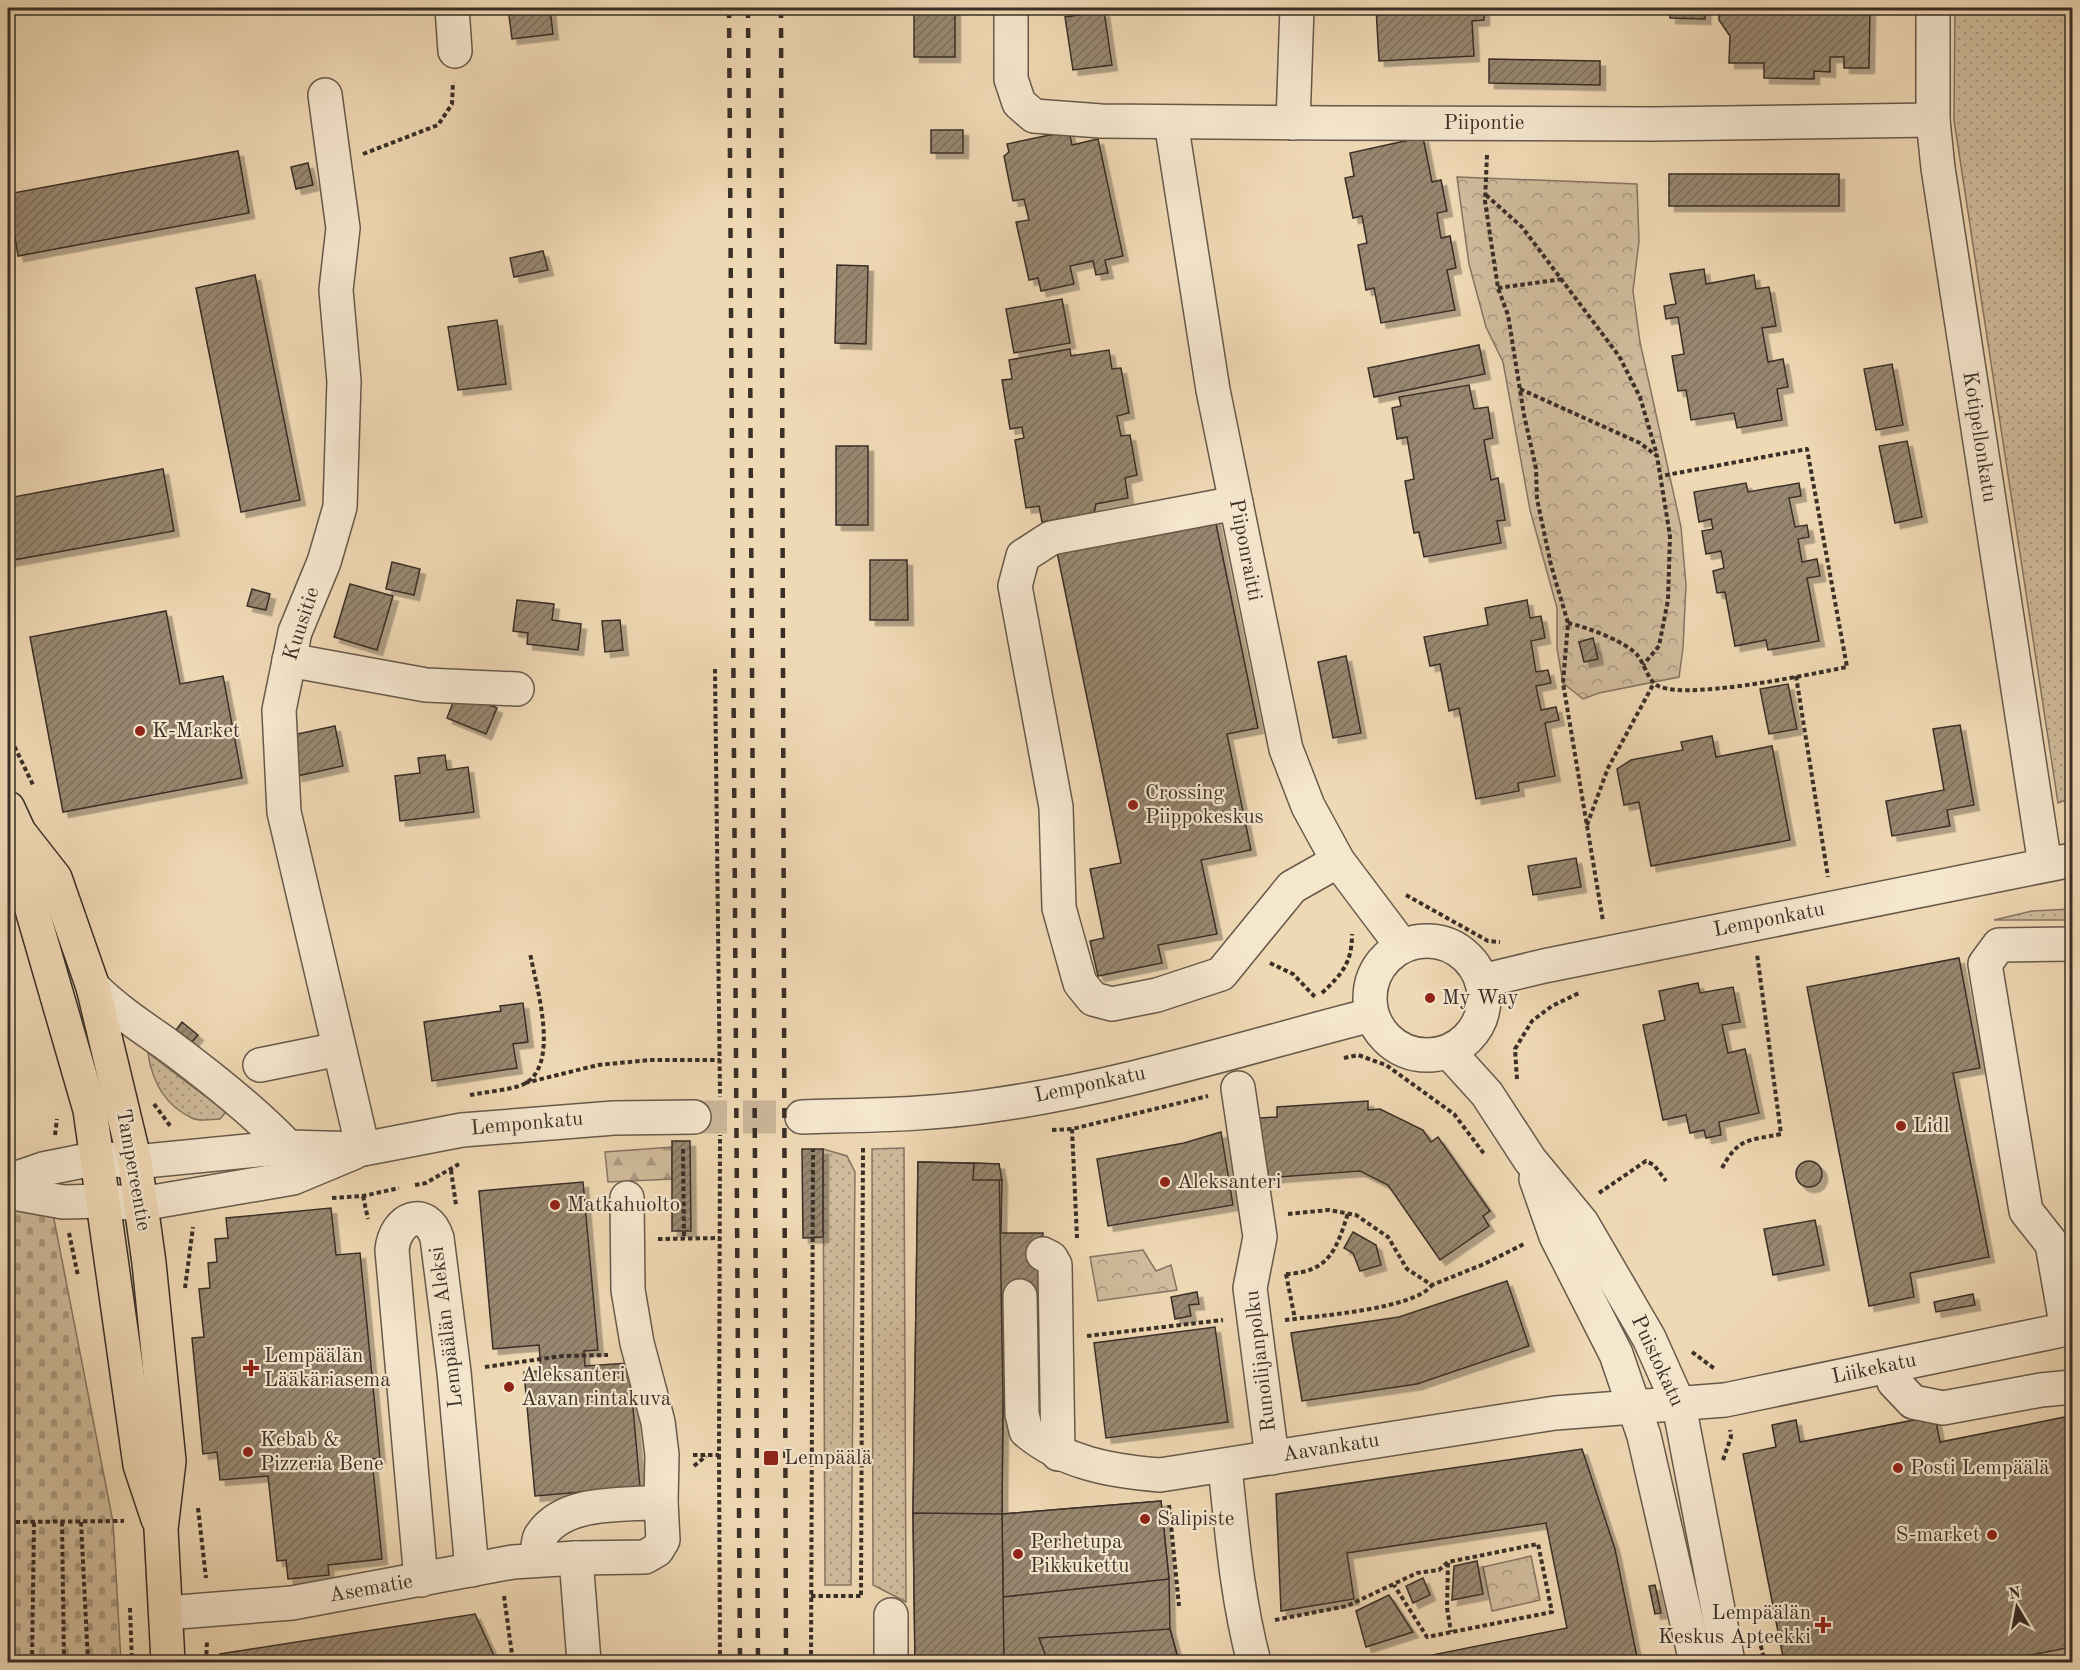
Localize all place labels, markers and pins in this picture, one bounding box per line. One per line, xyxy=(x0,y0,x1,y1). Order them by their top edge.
place label: K-Market xyxy=(152,721,240,742)
marker: K-Market xyxy=(133,724,147,738)
place label: Crossing Piippokeskus xyxy=(1145,783,1264,828)
marker: Crossing Piippokeskus xyxy=(1126,798,1140,812)
place label: My Way xyxy=(1442,988,1519,1009)
marker: My Way xyxy=(1423,991,1437,1005)
place label: Lidl xyxy=(1913,1116,1950,1137)
marker: Lidl xyxy=(1894,1119,1908,1133)
place label: Aleksanteri xyxy=(1177,1172,1281,1193)
marker: Aleksanteri xyxy=(1158,1175,1172,1189)
place label: Matkahuolto xyxy=(567,1195,680,1216)
marker: Matkahuolto xyxy=(548,1198,562,1212)
place label: Lempäälän Lääkäriasema xyxy=(264,1346,391,1391)
marker: Lempäälän Lääkäriasema xyxy=(242,1359,260,1377)
place label: Aleksanteri Aavan rintakuva xyxy=(521,1365,671,1410)
marker: Aleksanteri Aavan rintakuva xyxy=(502,1380,516,1394)
place label: Kebab & Pizzeria Bene xyxy=(260,1430,384,1475)
marker: Kebab & Pizzeria Bene xyxy=(241,1445,255,1459)
place label: Lempäälä xyxy=(784,1448,872,1469)
marker: Lempäälä xyxy=(762,1449,780,1467)
place label: Posti Lempäälä xyxy=(1910,1458,2050,1479)
marker: Posti Lempäälä xyxy=(1891,1461,1905,1475)
place label: Salipiste xyxy=(1157,1509,1234,1530)
marker: Salipiste xyxy=(1138,1512,1152,1526)
place label: S-market xyxy=(1896,1525,1980,1546)
marker: S-market xyxy=(1985,1528,1999,1542)
place label: Perhetupa Pikkukettu xyxy=(1030,1532,1130,1577)
marker: Perhetupa Pikkukettu xyxy=(1011,1547,1025,1561)
place label: Lempäälän Keskus Apteekki xyxy=(1658,1603,1811,1648)
marker: Lempäälän Keskus Apteekki xyxy=(1816,1618,1830,1632)

